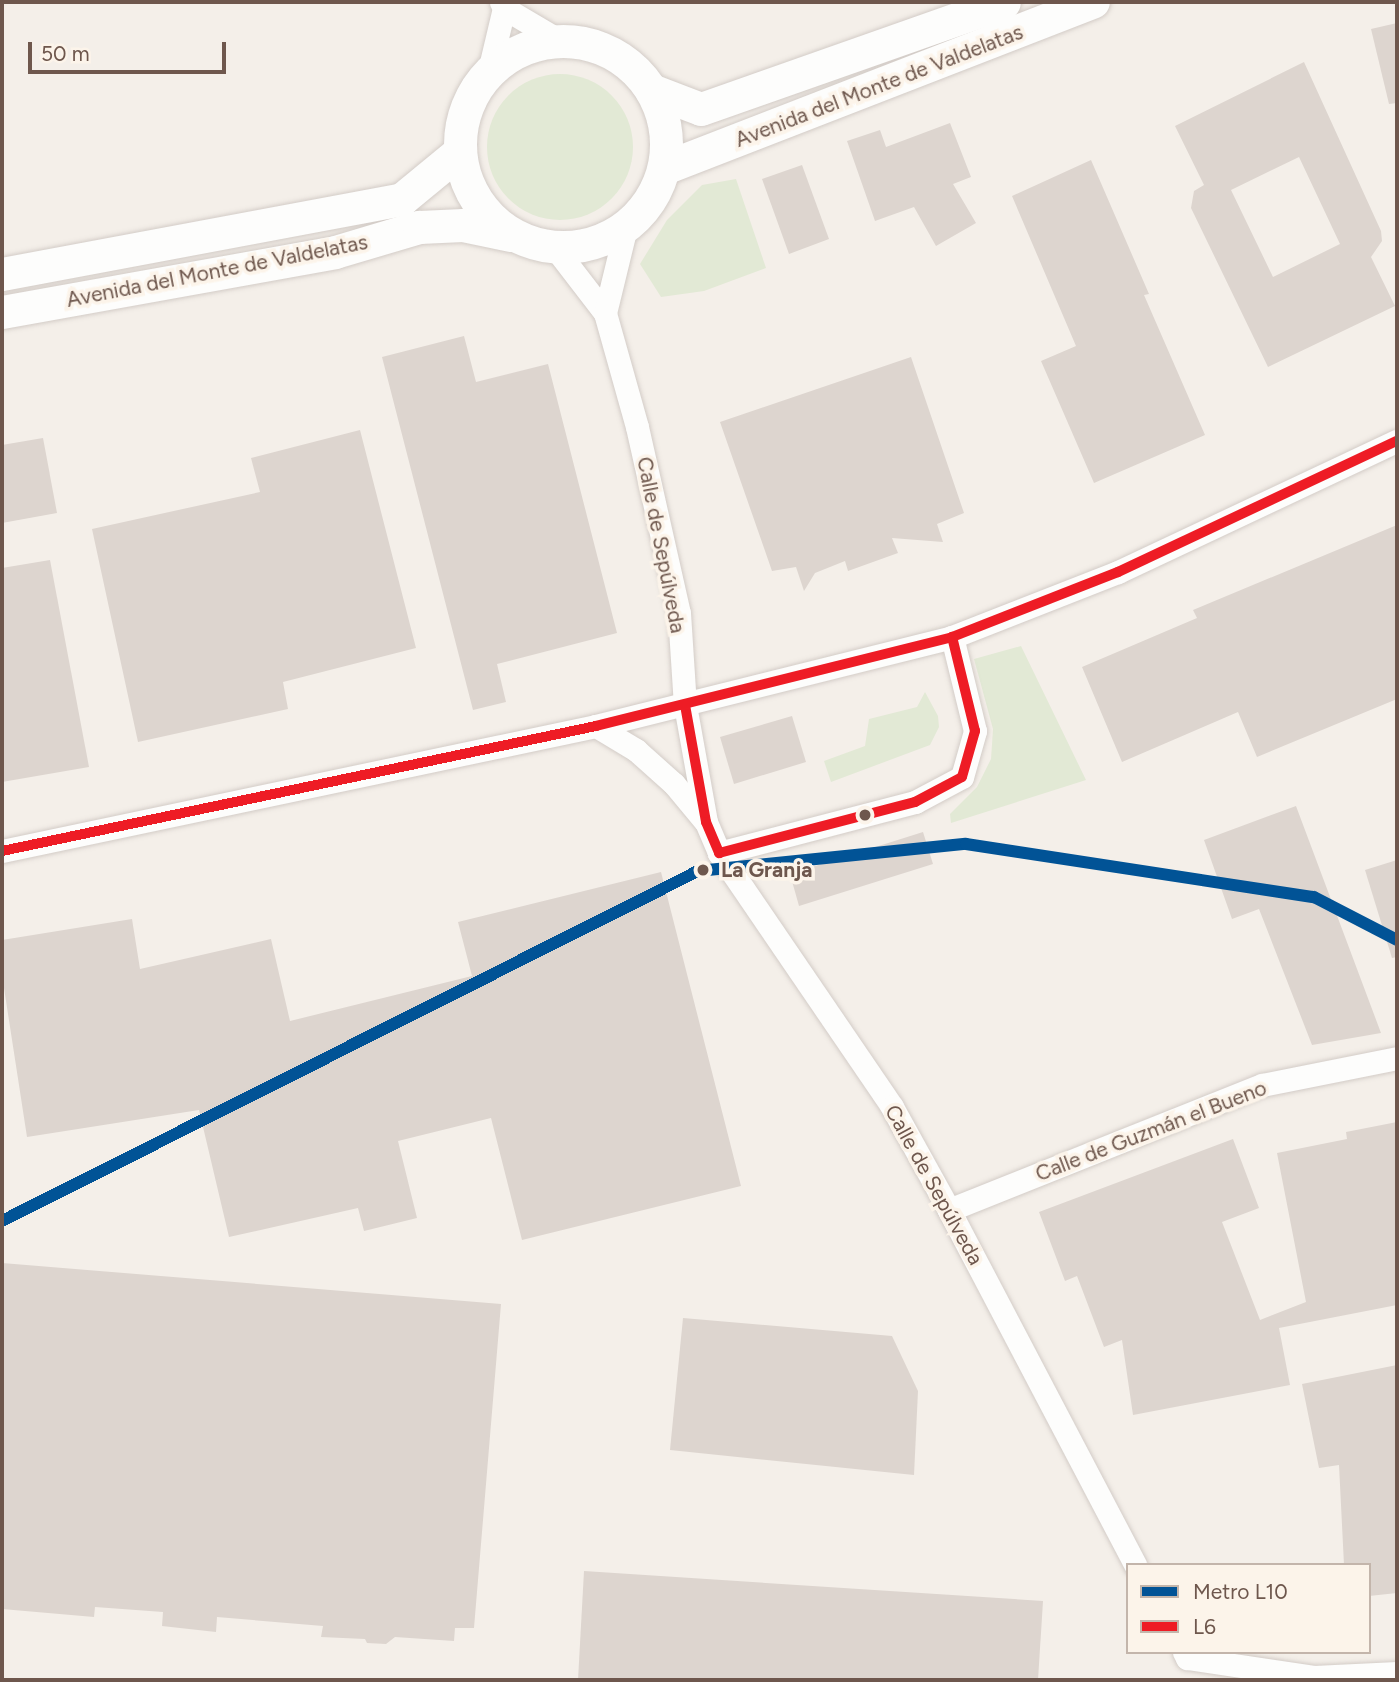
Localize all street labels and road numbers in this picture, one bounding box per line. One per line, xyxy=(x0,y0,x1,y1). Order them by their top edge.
street label: Avenida del Monte de Valdelatas xyxy=(732,19,1026,153)
street label: Avenida del Monte de Valdelatas xyxy=(64,229,370,313)
street label: Calle de Sepúlveda xyxy=(632,455,690,635)
street label: Calle de Guzmán el Bueno xyxy=(1032,1075,1270,1187)
street label: Calle de Sepúlveda xyxy=(880,1101,988,1269)

